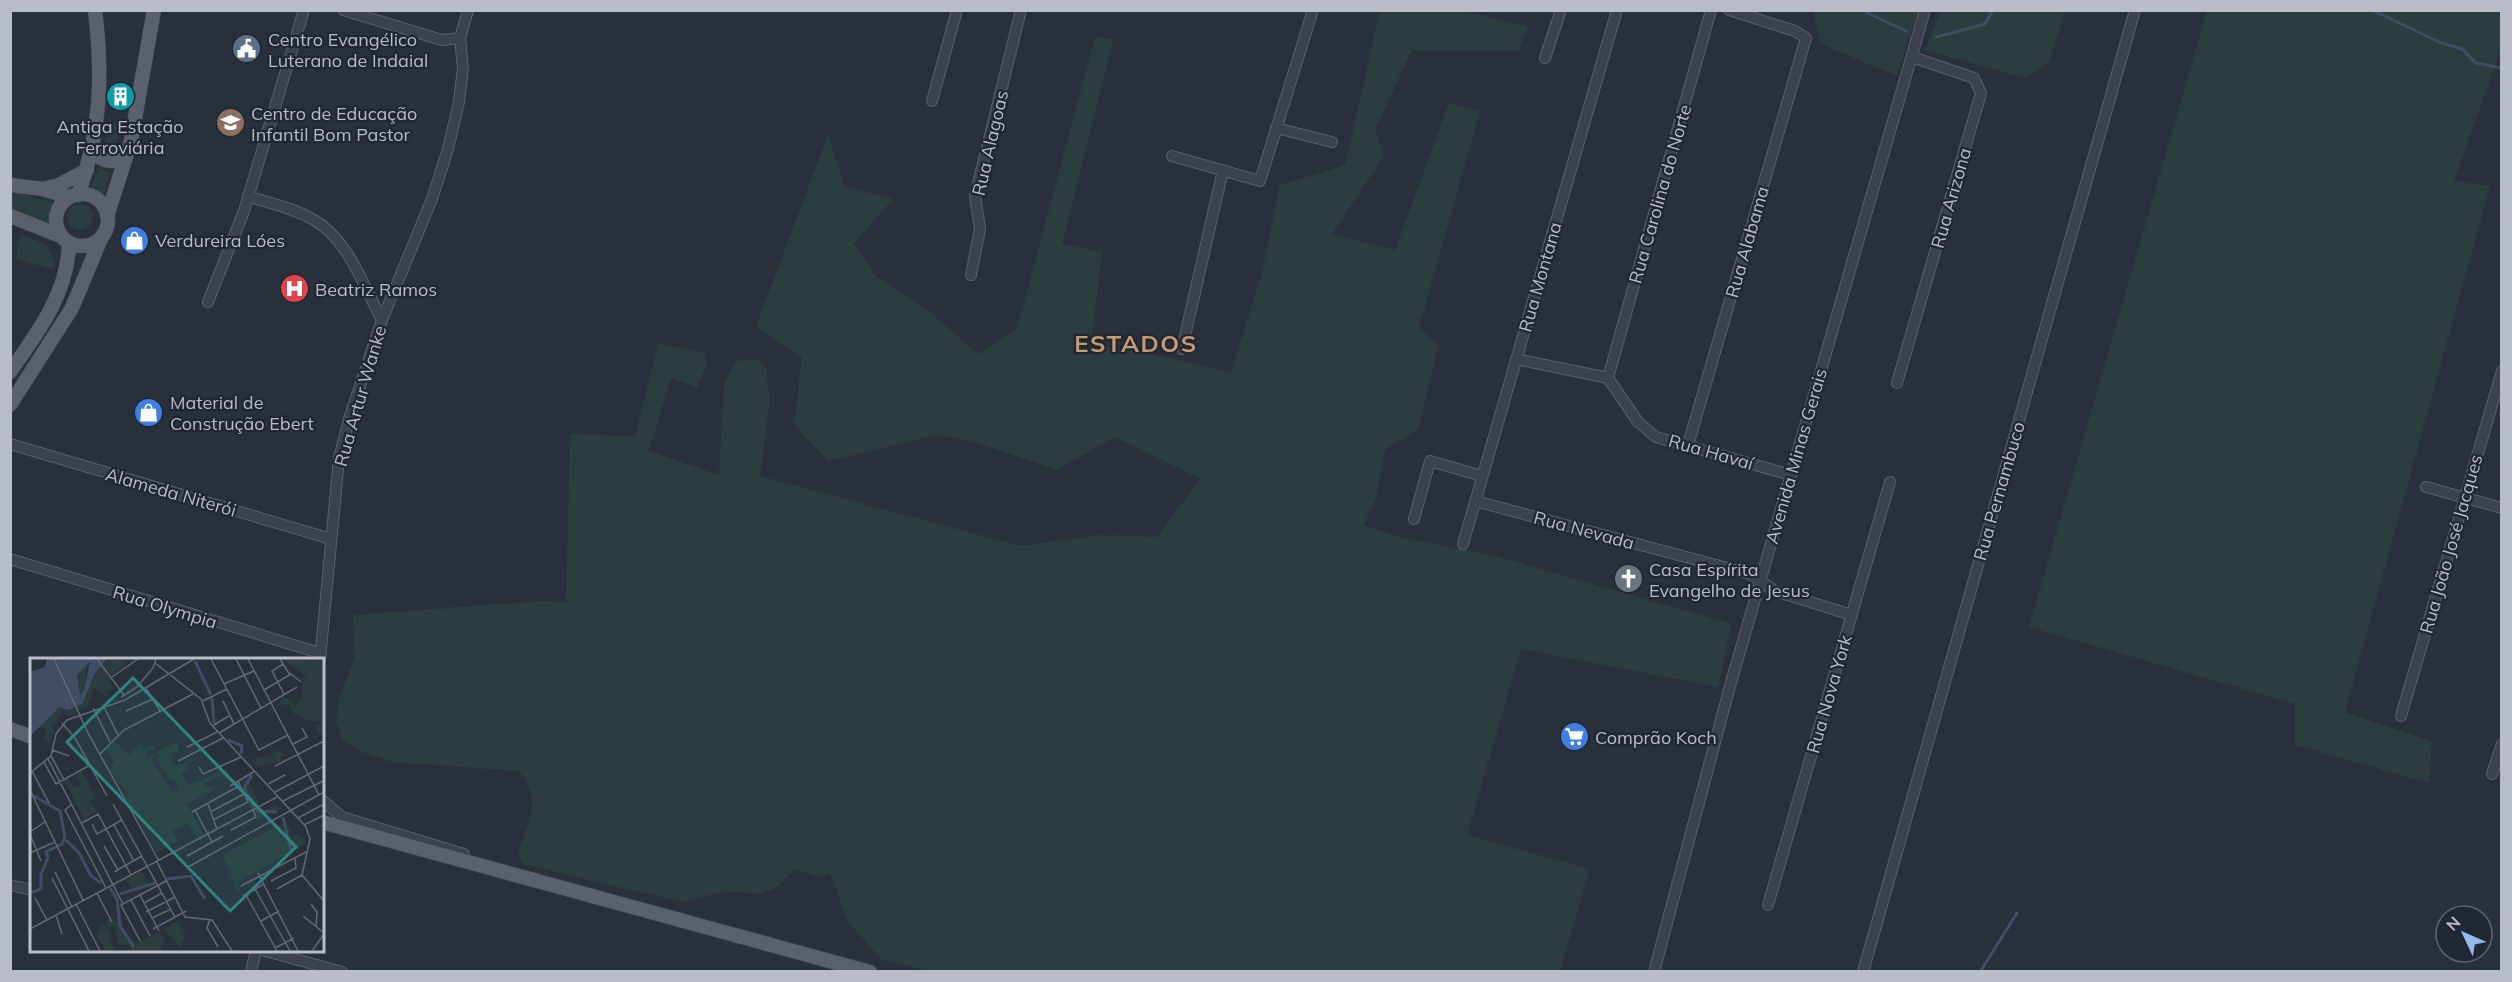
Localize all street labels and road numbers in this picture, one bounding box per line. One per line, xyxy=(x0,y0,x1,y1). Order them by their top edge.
street label: Rua Alagoas xyxy=(967,88,1013,198)
street label: Rua Carolina do Norte xyxy=(1623,102,1697,286)
street label: Rua Arizona xyxy=(1926,145,1976,251)
street label: Rua Alabama xyxy=(1720,184,1774,300)
street label: Rua Montana xyxy=(1513,219,1567,335)
street label: Rua Artur Wanke xyxy=(329,323,391,469)
street label: Avenida Minas Gerais xyxy=(1760,366,1832,546)
street label: Rua Pernambuco xyxy=(1968,419,2030,563)
street label: Rua Havaí xyxy=(1666,429,1758,476)
street label: Rua João José Jacques xyxy=(2414,452,2488,636)
street label: Alameda Niterói xyxy=(103,462,239,522)
street label: Rua Nevada xyxy=(1531,506,1637,554)
street label: Rua Olympia xyxy=(110,580,220,634)
street label: Rua Nova York xyxy=(1801,631,1857,756)

